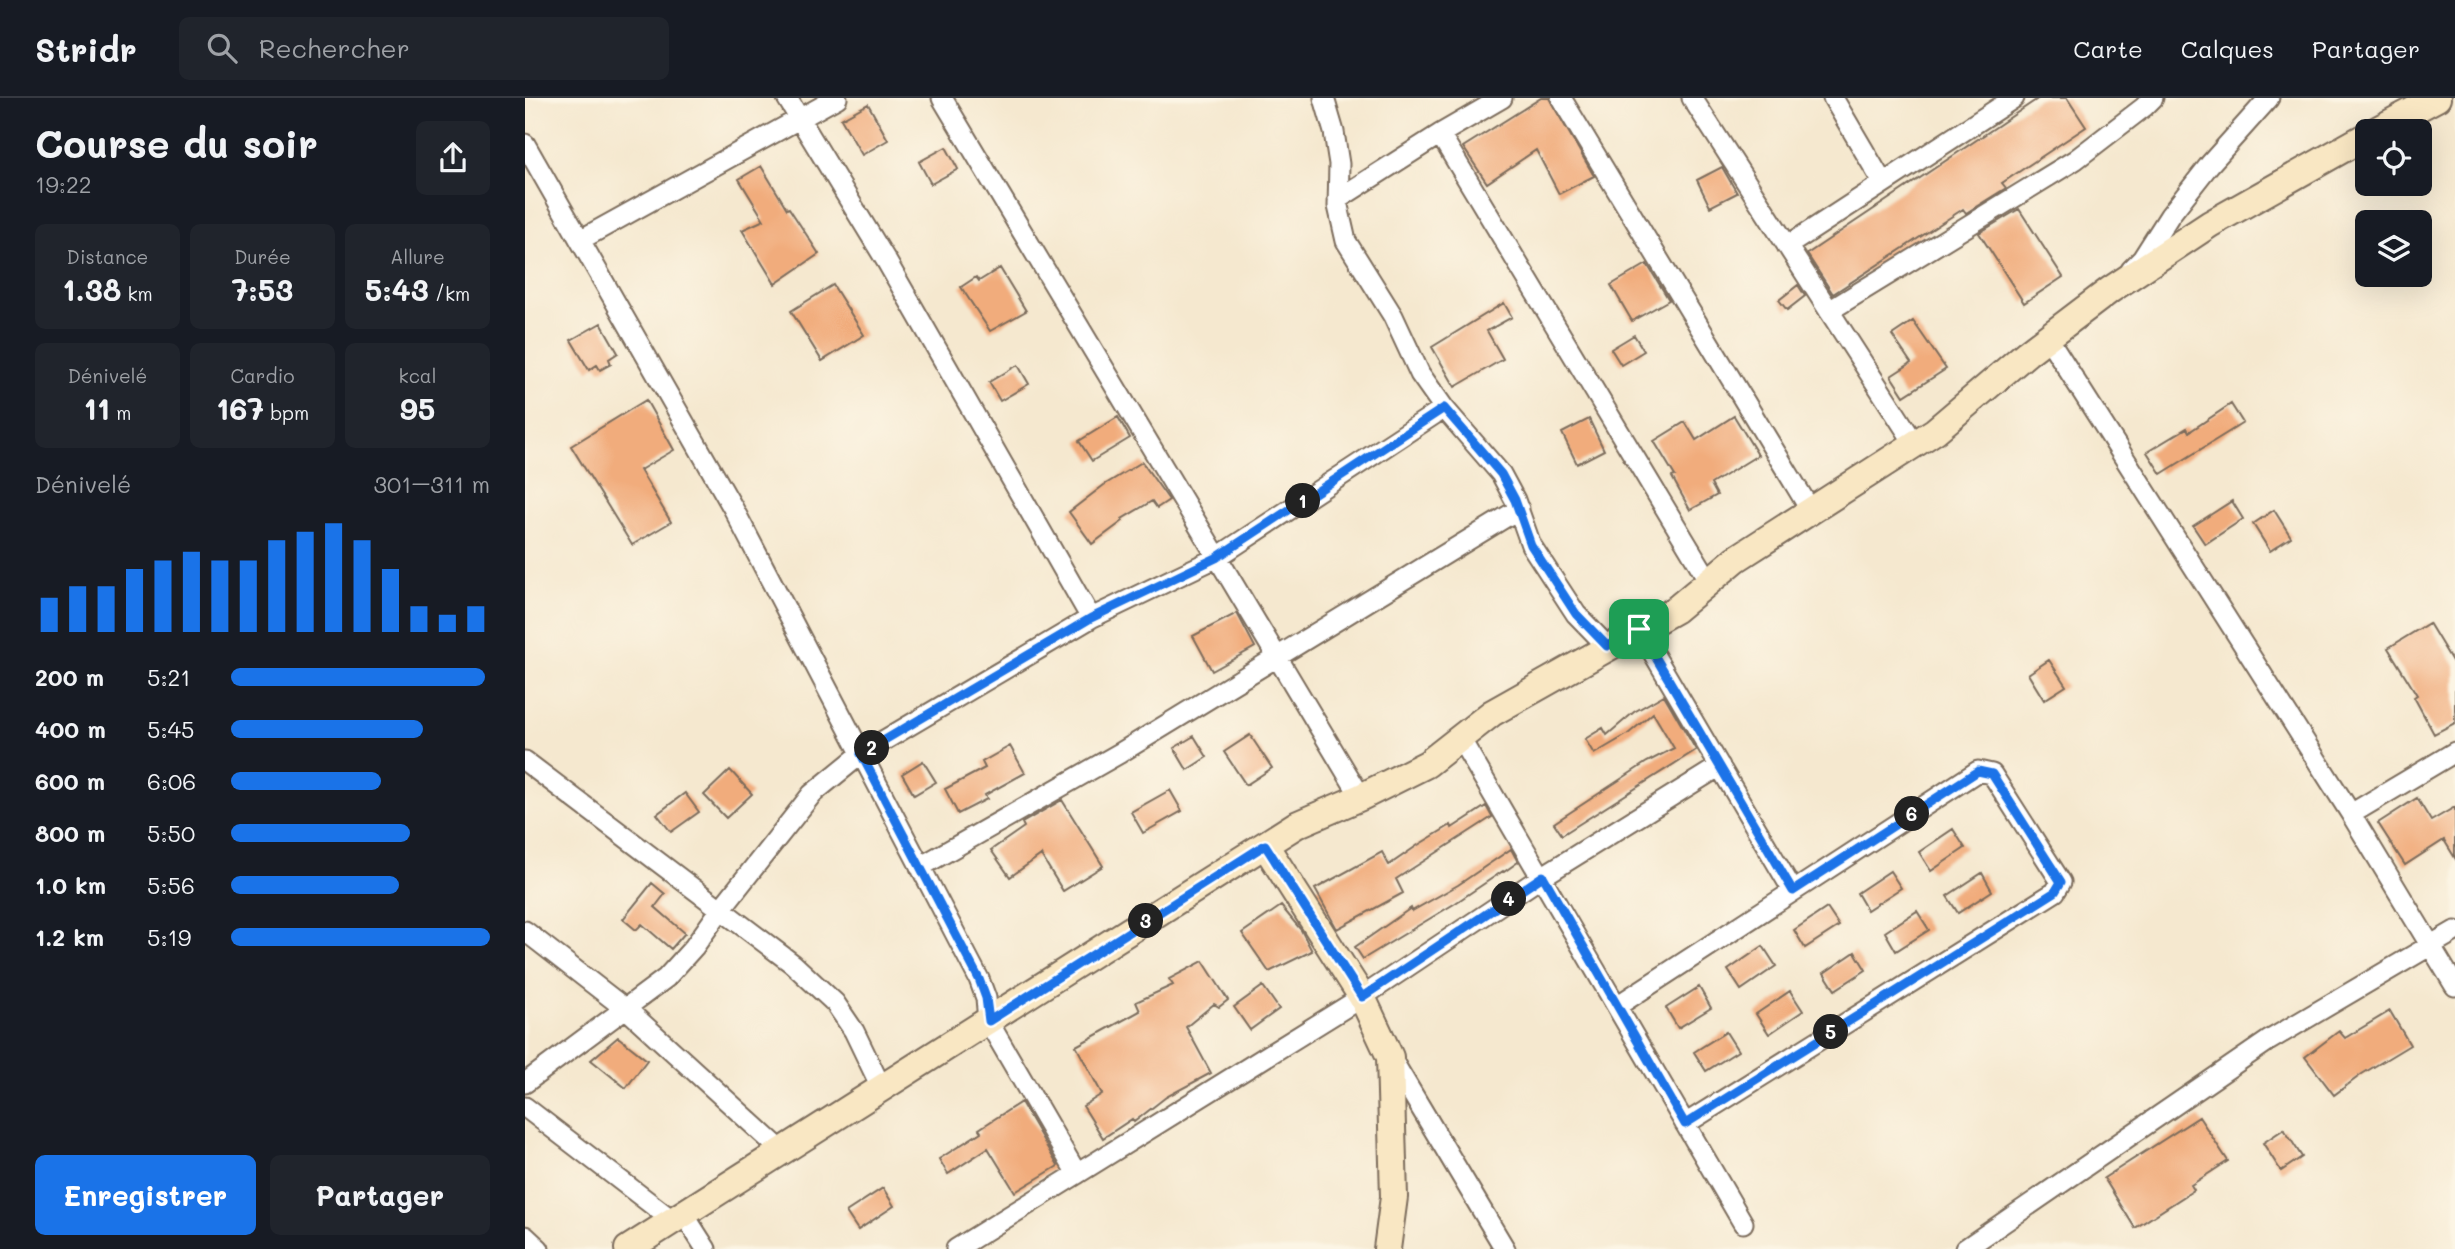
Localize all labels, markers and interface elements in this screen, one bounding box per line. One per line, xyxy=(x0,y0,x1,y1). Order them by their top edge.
search box xyxy=(179,17,669,80)
text: Stridr xyxy=(35,27,137,70)
icon: search xyxy=(203,29,241,67)
text: Rechercher xyxy=(259,31,410,65)
text: Carte xyxy=(2073,33,2143,64)
text: Calques xyxy=(2181,33,2274,64)
text: Partager xyxy=(2312,33,2420,64)
text: Course du soir xyxy=(35,118,318,168)
map controls xyxy=(2355,119,2432,287)
button: locate xyxy=(2355,119,2432,196)
button: share xyxy=(416,121,490,195)
text: 19:22 xyxy=(35,169,92,199)
button: layers xyxy=(2355,210,2432,287)
text: Distance xyxy=(67,244,148,269)
text: Durée xyxy=(234,244,291,269)
text: Allure xyxy=(390,244,445,269)
text: 1.38 xyxy=(62,269,121,309)
text: 7:53 xyxy=(232,269,293,309)
text: 5:43 xyxy=(365,269,429,309)
text: km xyxy=(121,281,153,306)
text: /km xyxy=(429,281,470,306)
text: Dénivelé xyxy=(68,363,147,388)
text: Cardio xyxy=(230,363,295,388)
text: kcal xyxy=(399,363,436,388)
text: 11 xyxy=(84,388,110,428)
text: 167 xyxy=(216,388,264,428)
text: 95 xyxy=(400,388,435,428)
text: m xyxy=(110,400,131,425)
text: bpm xyxy=(264,400,309,425)
text: Dénivelé xyxy=(35,469,131,499)
text: 301–311 m xyxy=(373,469,490,499)
pin: 1 xyxy=(1285,484,1321,518)
text: 1 xyxy=(1298,488,1307,513)
pin xyxy=(1609,599,1669,659)
icon: arrive xyxy=(1620,610,1658,648)
text: 200 m xyxy=(35,662,104,692)
text: 5:21 xyxy=(147,662,191,692)
text: 400 m xyxy=(35,714,106,744)
text: 5:45 xyxy=(147,714,194,744)
pin: 2 xyxy=(855,730,889,766)
text: 2 xyxy=(866,735,877,760)
text: 600 m xyxy=(35,766,105,796)
text: 6:06 xyxy=(147,766,196,796)
pin: 6 xyxy=(1895,796,1929,832)
text: 6 xyxy=(1906,801,1917,826)
text: 800 m xyxy=(35,818,105,848)
text: 5:50 xyxy=(147,818,195,848)
text: 1.0 km xyxy=(35,870,106,900)
text: 5:56 xyxy=(147,870,195,900)
pin: 4 xyxy=(1492,882,1527,916)
text: 4 xyxy=(1502,886,1515,911)
pin: 3 xyxy=(1129,904,1163,938)
text: 3 xyxy=(1140,908,1151,933)
text: 1.2 km xyxy=(35,922,104,952)
text: 5:19 xyxy=(147,922,191,952)
pin: 5 xyxy=(1813,1014,1849,1049)
text: 5 xyxy=(1825,1019,1836,1044)
button: Enregistrer xyxy=(35,1155,256,1235)
button: Partager xyxy=(270,1155,490,1235)

